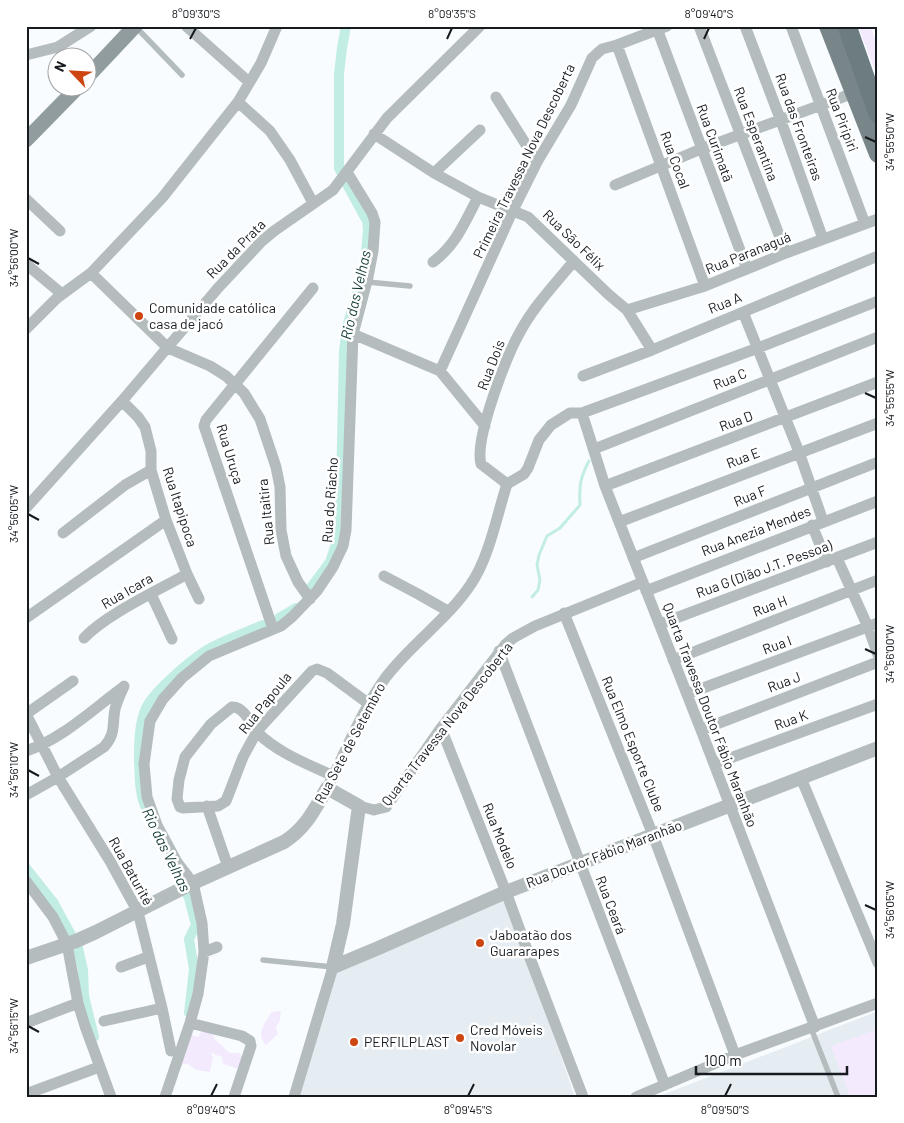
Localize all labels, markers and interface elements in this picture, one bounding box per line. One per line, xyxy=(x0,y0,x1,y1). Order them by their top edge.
text: 8°09'30"S xyxy=(172,6,220,20)
text: 8°09'35"S xyxy=(428,6,476,20)
text: 8°09'40"S xyxy=(685,6,733,20)
north arrow xyxy=(48,48,98,98)
text: N xyxy=(50,58,69,74)
street label: Primeira Travessa Nova Descoberta xyxy=(469,61,578,261)
street label: Rua das Fronteiras xyxy=(772,71,827,183)
street label: Rua Esperantina xyxy=(731,84,782,183)
street label: Rua Piripiri xyxy=(823,86,862,154)
street label: Rua Curimatã xyxy=(694,102,737,184)
text: 34°55'50"W xyxy=(882,113,896,171)
street label: Rua Cocal xyxy=(657,129,694,191)
street label: Rua São Félix xyxy=(540,206,609,274)
street label: Rua da Prata xyxy=(203,216,269,282)
text: 34°56'00"W xyxy=(6,228,20,287)
street label: Rua Paranaguá xyxy=(703,228,793,277)
water label: Rio das Velhas xyxy=(336,248,374,341)
street label: Rua A xyxy=(706,288,744,317)
place label: Comunidade católica casa de jacó xyxy=(149,299,276,332)
marker: Comunidade católica casa de jacó xyxy=(133,310,145,322)
street label: Rua Dois xyxy=(473,337,508,392)
street label: Rua C xyxy=(711,364,749,393)
text: 34°55'55"W xyxy=(882,369,896,427)
street label: Rua D xyxy=(717,407,755,434)
street label: Rua Uruça xyxy=(213,422,248,486)
street label: Rua E xyxy=(724,443,762,472)
street label: Rua do Riacho xyxy=(318,457,341,543)
street label: Rua Itapipoca xyxy=(160,465,201,549)
street label: Rua Itaitira xyxy=(254,478,277,546)
street label: Rua F xyxy=(731,481,769,510)
text: 34°56'05"W xyxy=(6,485,20,543)
street label: Rua Anezia Mendes xyxy=(699,502,813,559)
street label: Rua G (Dião J.T. Pessoa) xyxy=(694,536,834,601)
street label: Rua Icara xyxy=(98,569,155,612)
street label: Rua H xyxy=(750,591,789,620)
street label: Quarta Travessa Doutor Fábio Maranhão xyxy=(660,600,761,829)
text: 34°56'00"W xyxy=(882,624,896,683)
street label: Rua I xyxy=(760,631,794,658)
street label: Quarta Travessa Nova Descoberta xyxy=(377,639,516,809)
street label: Rua J xyxy=(765,667,803,696)
street label: Rua Papoula xyxy=(235,668,295,737)
street label: Rua Elmo Esporte Clube xyxy=(598,674,668,814)
street label: Rua Sete de Setembro xyxy=(311,679,389,806)
street label: Rua K xyxy=(772,705,810,733)
text: 34°56'10"W xyxy=(6,742,20,798)
street label: Rua Modelo xyxy=(480,800,521,871)
water label: Rio das Velhas xyxy=(139,805,195,894)
street label: Rua Doutor Fábio Maranhão xyxy=(523,816,684,891)
street label: Rua Baturité xyxy=(106,834,157,908)
street label: Rua Ceará xyxy=(593,873,630,936)
text: 34°56'05"W xyxy=(882,881,896,939)
place label: Jaboatão dos Guararapes xyxy=(490,926,572,959)
marker: Jaboatão dos Guararapes xyxy=(474,937,486,949)
text: 34°56'15"W xyxy=(6,998,20,1054)
place label: Cred Móveis Novolar xyxy=(470,1021,543,1054)
marker: Cred Móveis Novolar xyxy=(454,1032,466,1044)
place label: PERFILPLAST xyxy=(364,1033,450,1050)
marker: PERFILPLAST xyxy=(348,1036,360,1048)
scale bar xyxy=(696,1043,848,1075)
text: 100 m xyxy=(704,1051,742,1069)
text: 8°09'40"S xyxy=(187,1102,235,1116)
text: 8°09'45"S xyxy=(444,1102,492,1116)
text: 8°09'50"S xyxy=(701,1102,749,1116)

